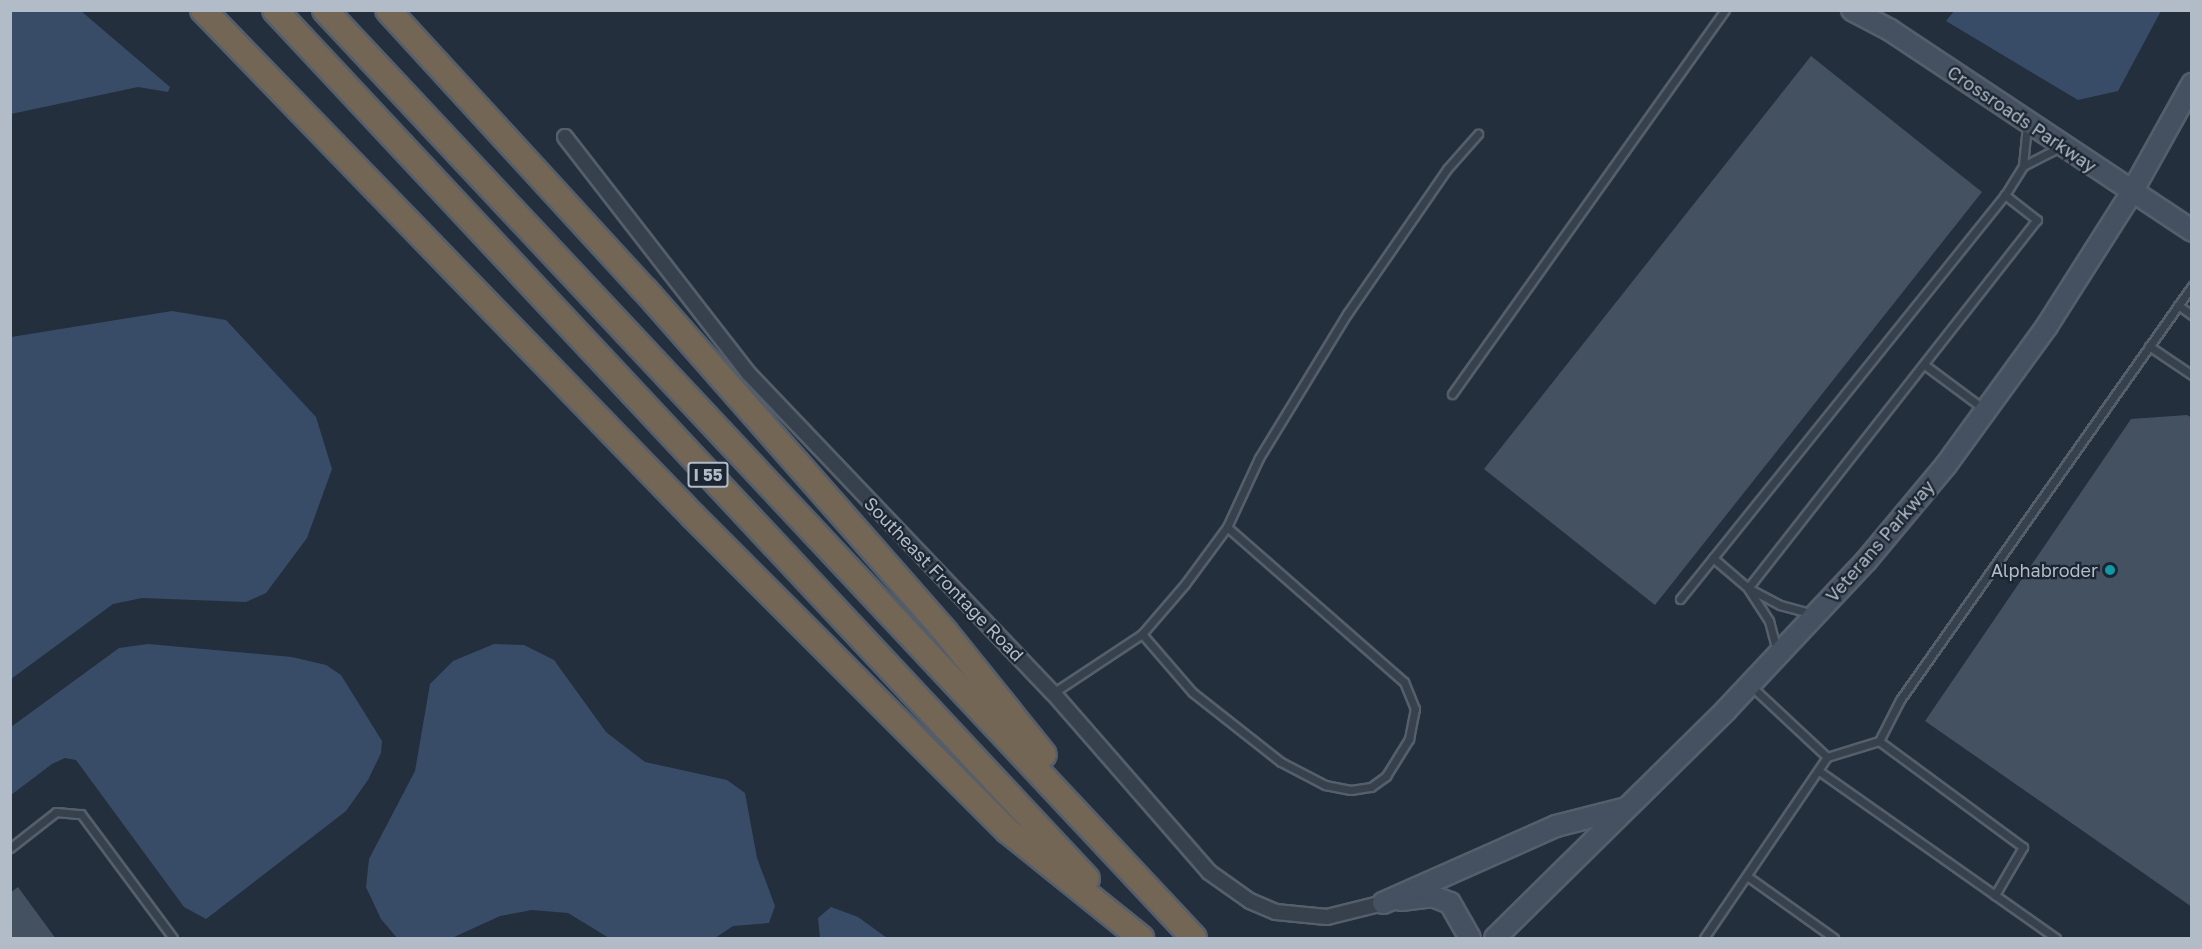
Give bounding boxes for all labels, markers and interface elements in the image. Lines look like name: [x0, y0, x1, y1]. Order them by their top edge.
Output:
street label: Crossroads Parkway: [1943, 61, 2101, 177]
road number: I 55: [687, 462, 729, 488]
street label: Veterans Parkway: [1821, 476, 1939, 606]
street label: Southeast Frontage Road: [860, 492, 1028, 666]
place label: Alphabroder: [1991, 559, 2098, 581]
marker: Alphabroder: [2103, 563, 2117, 577]

